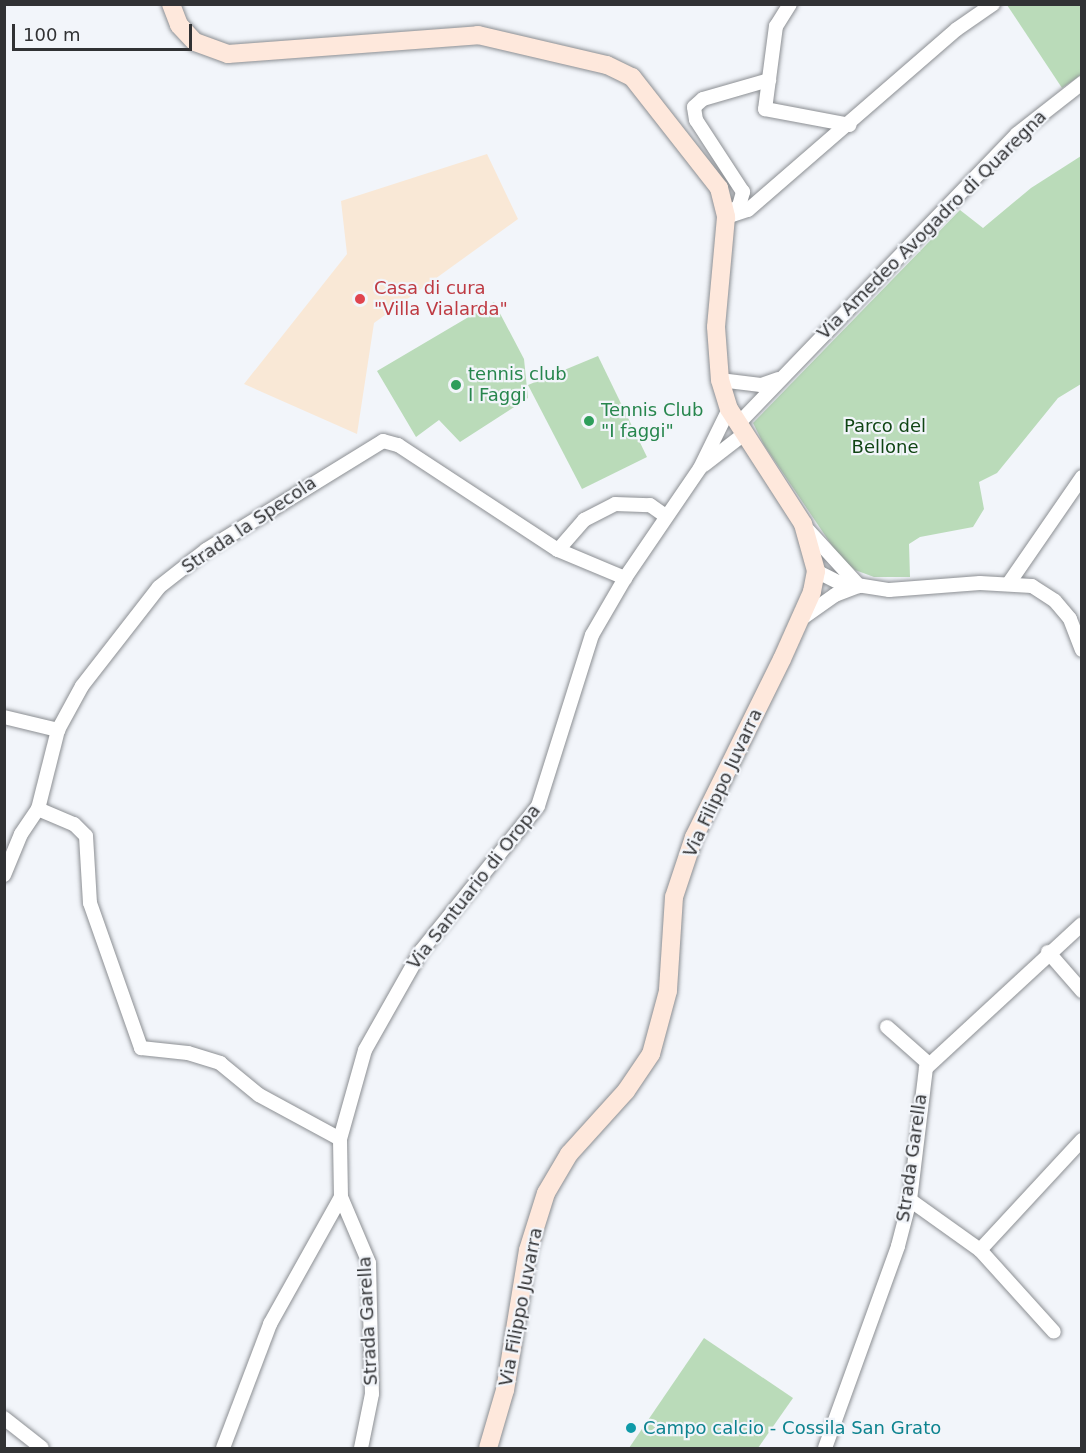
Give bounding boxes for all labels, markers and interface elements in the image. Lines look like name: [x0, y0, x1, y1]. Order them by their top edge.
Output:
scale bar: [15, 12, 195, 50]
text: 100 m: [23, 24, 81, 45]
street label: Via Amedeo Avogadro di Quaregna: [813, 106, 1051, 344]
place label: Casa di cura "Villa Vialarda": [374, 278, 508, 320]
marker: Casa di cura "Villa Vialarda": [351, 290, 369, 308]
place label: tennis club I Faggi: [468, 364, 567, 406]
marker: tennis club I Faggi: [449, 378, 463, 392]
place label: Tennis Club "I faggi": [601, 400, 703, 442]
marker: Tennis Club "I faggi": [582, 414, 596, 428]
park label: Parco del Bellone: [844, 416, 926, 458]
street label: Strada la Specola: [178, 472, 320, 578]
street label: Via Filippo Juvarra: [679, 705, 767, 861]
street label: Via Santuario di Oropa: [403, 800, 545, 974]
street label: Strada Garella: [892, 1093, 932, 1223]
street label: Via Filippo Juvarra: [495, 1226, 547, 1388]
street label: Strada Garella: [354, 1256, 382, 1386]
place label: Campo calcio - Cossila San Grato: [643, 1417, 941, 1439]
marker: Campo calcio - Cossila San Grato: [624, 1421, 638, 1435]

